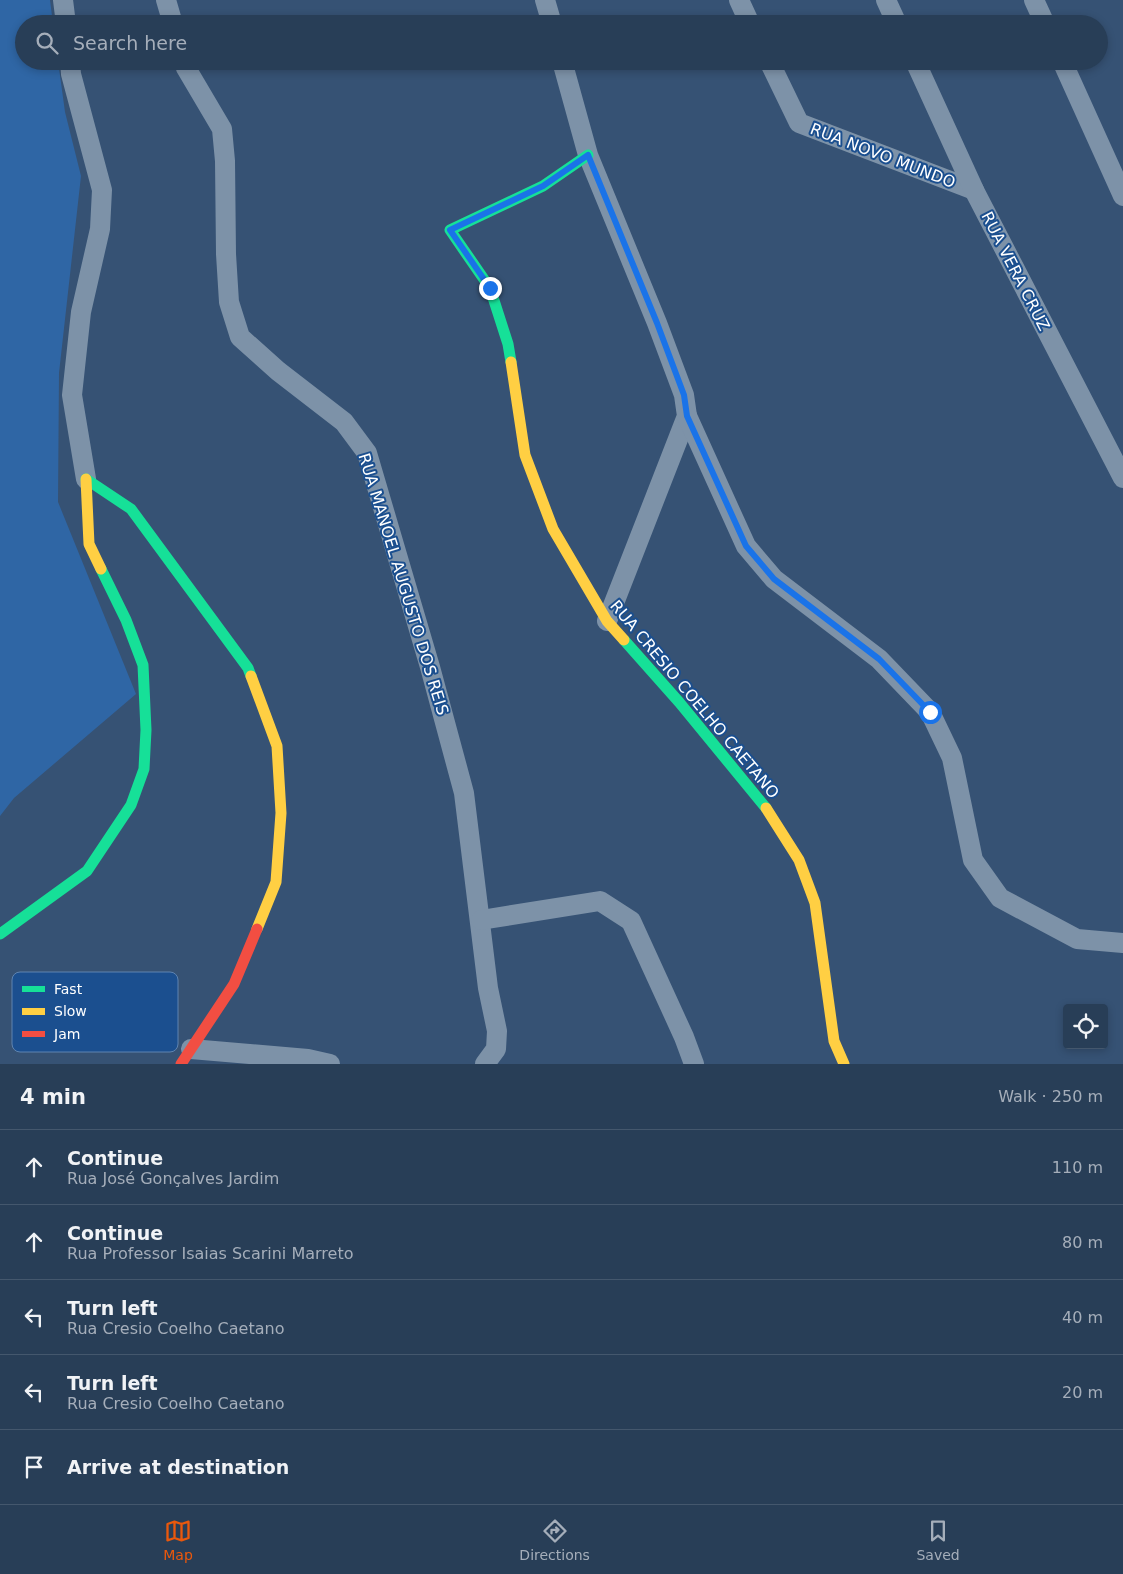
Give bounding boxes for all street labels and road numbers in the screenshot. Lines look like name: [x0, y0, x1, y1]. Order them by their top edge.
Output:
street label: RUA NOVO MUNDO: [808, 119, 958, 192]
street label: RUA VERA CRUZ: [977, 209, 1054, 334]
street label: RUA MANOEL AUGUSTO DOS REIS: [355, 451, 453, 717]
street label: RUA CRESIO COELHO CAETANO: [606, 596, 783, 802]

